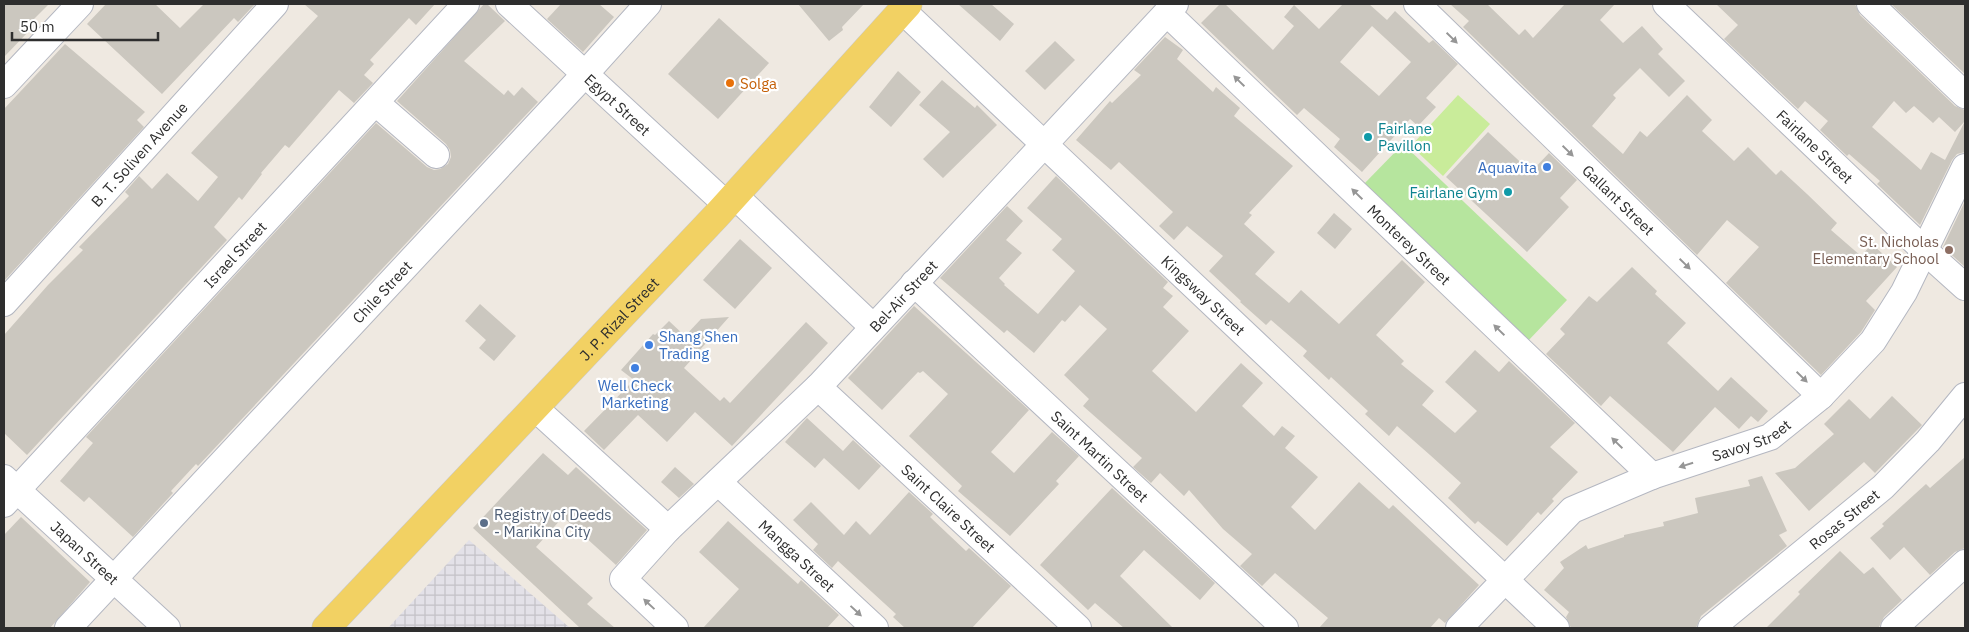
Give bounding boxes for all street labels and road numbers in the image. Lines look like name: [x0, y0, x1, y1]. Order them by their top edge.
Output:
street label: Egypt Street: [581, 69, 655, 139]
street label: B. T. Soliven Avenue: [87, 98, 191, 210]
street label: Fairlane Street: [1773, 105, 1857, 187]
street label: Gallant Street: [1579, 160, 1659, 239]
street label: Monterey Street: [1364, 200, 1455, 289]
street label: Israel Street: [199, 217, 270, 292]
street label: Kingsway Street: [1158, 251, 1250, 339]
street label: Chile Street: [348, 256, 416, 327]
street label: Bel-Air Street: [865, 256, 941, 336]
street label: J. P. Rizal Street: [575, 273, 663, 364]
street label: Saint Martin Street: [1047, 406, 1153, 506]
street label: Savoy Street: [1709, 415, 1794, 465]
street label: Saint Claire Street: [898, 460, 1000, 556]
street label: Rosas Street: [1805, 485, 1883, 553]
street label: Mangga Street: [755, 515, 839, 596]
street label: Japan Street: [47, 516, 123, 588]

